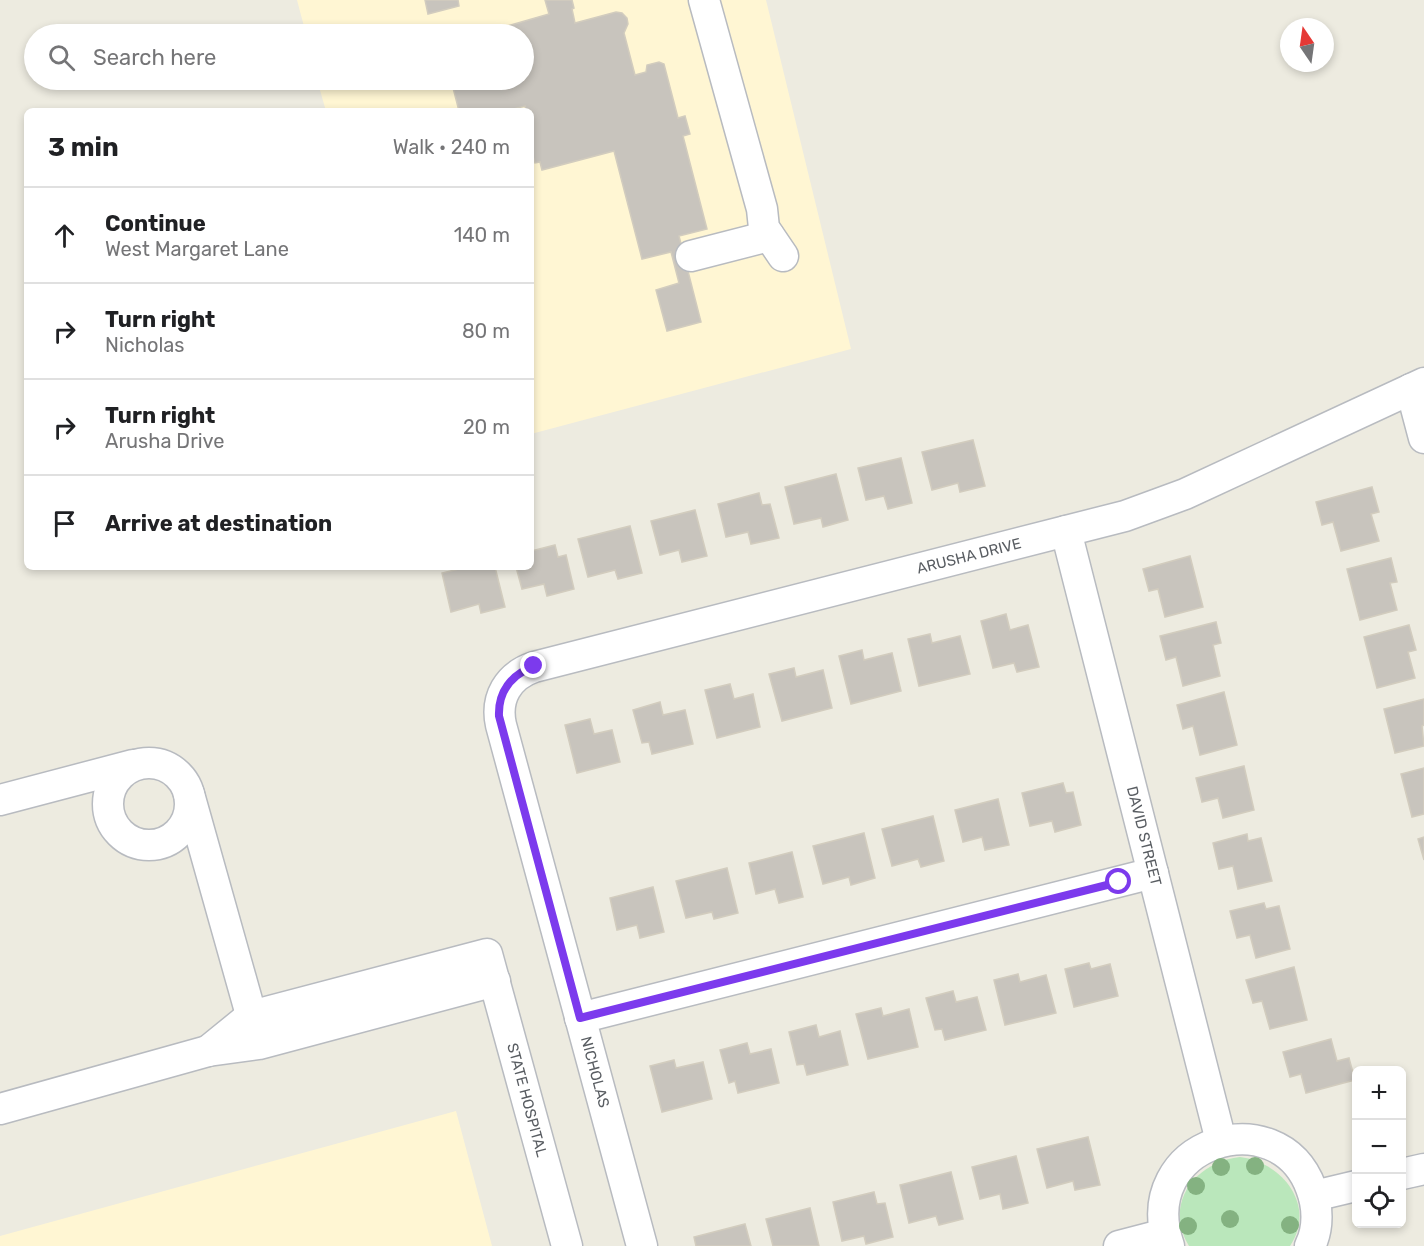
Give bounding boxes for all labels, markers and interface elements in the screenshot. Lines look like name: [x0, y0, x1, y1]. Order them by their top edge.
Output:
north arrow: [1280, 18, 1334, 72]
search box: [24, 24, 534, 90]
icon: search: [45, 41, 78, 74]
text: Search here: [93, 44, 216, 71]
text: 3 min: [48, 132, 119, 163]
text: Walk · 240 m: [393, 135, 510, 159]
text: Continue: [105, 210, 206, 237]
icon: ahead: [48, 219, 81, 252]
text: 140 m: [454, 223, 510, 247]
text: West Margaret Lane: [105, 237, 289, 261]
text: Turn right: [105, 306, 215, 333]
icon: right: [48, 315, 81, 348]
text: 80 m: [462, 319, 510, 343]
text: Nicholas: [105, 333, 185, 357]
text: Turn right: [105, 402, 215, 429]
icon: right: [48, 411, 81, 444]
text: 20 m: [463, 415, 510, 439]
text: Arusha Drive: [105, 429, 225, 453]
icon: arrive: [48, 507, 81, 540]
text: Arrive at destination: [105, 510, 332, 537]
street label: ARUSHA DRIVE: [915, 534, 1023, 578]
route end: [520, 652, 546, 678]
street label: DAVID STREET: [1123, 784, 1165, 888]
route start: [1105, 868, 1131, 894]
street label: NICHOLAS: [577, 1034, 613, 1110]
street label: STATE HOSPITAL: [503, 1041, 551, 1159]
map controls: [1352, 1066, 1406, 1228]
button: +: [1352, 1066, 1406, 1120]
button: −: [1352, 1120, 1406, 1174]
button: locate: [1352, 1174, 1406, 1228]

